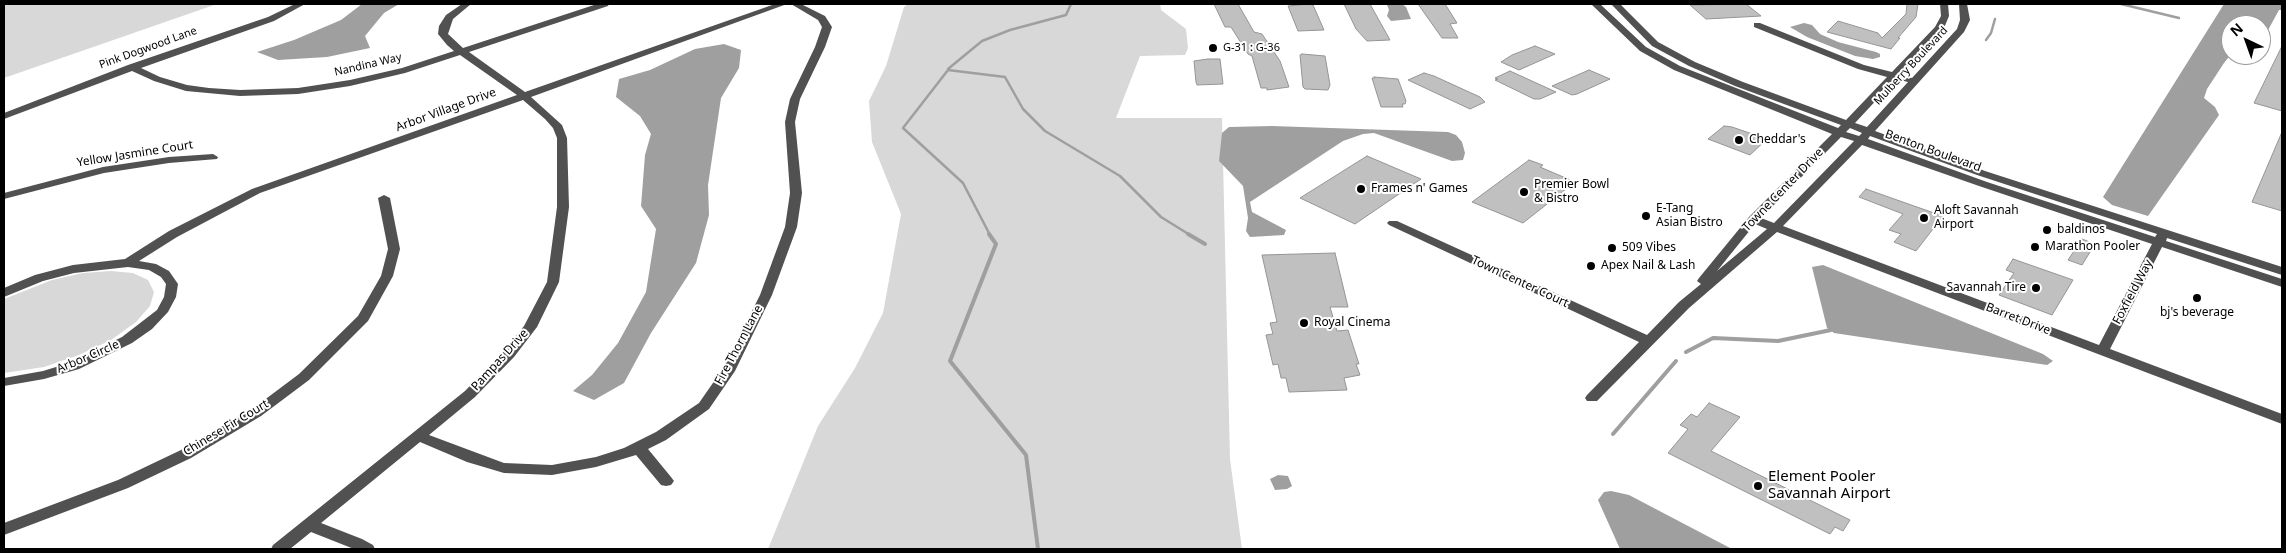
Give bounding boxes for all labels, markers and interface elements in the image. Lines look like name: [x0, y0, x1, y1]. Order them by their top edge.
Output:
north arrow: [2221, 15, 2271, 65]
text: N: [2226, 18, 2247, 40]
street label: Pink Dogwood Lane: [97, 24, 199, 72]
street label: Mulberry Boulevard: [1871, 24, 1951, 108]
place label: G-31 : G-36: [1223, 41, 1280, 55]
marker: G-31 : G-36: [1207, 42, 1219, 54]
street label: Nandina Way: [333, 51, 403, 79]
street label: Arbor Village Drive: [394, 85, 498, 135]
street label: Benton Boulevard: [1883, 127, 1983, 175]
place label: Cheddar's: [1749, 133, 1806, 147]
marker: Cheddar's: [1733, 134, 1745, 146]
street label: Yellow Jasmine Court: [76, 138, 194, 170]
street label: Towne Center Drive: [1740, 145, 1826, 235]
place label: Premier Bowl & Bistro: [1534, 178, 1609, 206]
place label: Frames n' Games: [1371, 182, 1468, 196]
marker: Frames n' Games: [1355, 183, 1367, 195]
marker: Premier Bowl & Bistro: [1518, 186, 1530, 198]
place label: E-Tang Asian Bistro: [1656, 202, 1723, 230]
place label: Aloft Savannah Airport: [1934, 204, 2019, 232]
marker: E-Tang Asian Bistro: [1640, 210, 1652, 222]
marker: Aloft Savannah Airport: [1918, 212, 1930, 224]
place label: baldinos: [2057, 223, 2105, 237]
marker: baldinos: [2041, 224, 2053, 236]
place label: Marathon Pooler: [2045, 240, 2140, 254]
place label: 509 Vibes: [1622, 241, 1676, 255]
marker: Marathon Pooler: [2029, 241, 2041, 253]
marker: 509 Vibes: [1606, 242, 1618, 254]
street label: Town Center Court: [1469, 253, 1571, 311]
street label: Foxfield Way: [2110, 257, 2156, 327]
place label: Apex Nail & Lash: [1601, 259, 1695, 273]
marker: Apex Nail & Lash: [1585, 260, 1597, 272]
place label: Savannah Tire: [1947, 281, 2026, 295]
marker: Savannah Tire: [2030, 282, 2042, 294]
marker: bj's beverage: [2191, 292, 2203, 304]
street label: Barret Drive: [1984, 300, 2052, 338]
street label: Fire Thorn Lane: [712, 303, 766, 387]
place label: bj's beverage: [2160, 306, 2234, 320]
place label: Royal Cinema: [1314, 316, 1390, 330]
marker: Royal Cinema: [1298, 317, 1310, 329]
street label: Pampas Drive: [469, 326, 531, 394]
street label: Arbor Circle: [55, 337, 121, 377]
street label: Chinese Fir Court: [181, 397, 271, 459]
place label: Element Pooler Savannah Airport: [1768, 468, 1890, 503]
marker: Element Pooler Savannah Airport: [1752, 480, 1764, 492]

